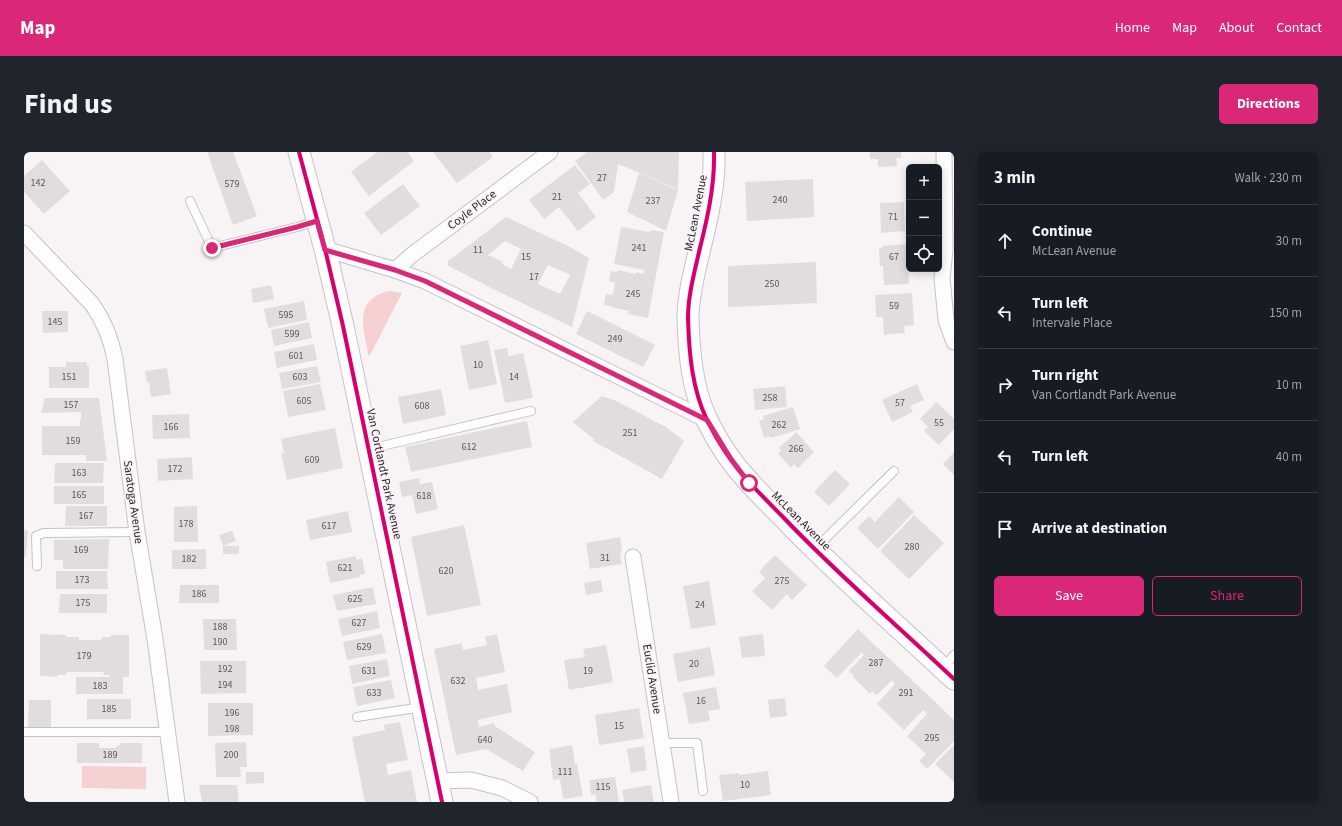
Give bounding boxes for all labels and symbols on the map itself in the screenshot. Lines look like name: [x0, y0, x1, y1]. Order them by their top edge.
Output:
house number: 27: [597, 171, 607, 185]
street label: McLean Avenue: [680, 173, 712, 253]
house number: 142: [31, 176, 45, 190]
house number: 579: [225, 177, 239, 191]
street label: Coyle Place: [444, 186, 500, 234]
house number: 21: [552, 190, 562, 204]
house number: 240: [773, 193, 787, 207]
house number: 237: [646, 194, 660, 208]
house number: 71: [888, 210, 898, 224]
route end: [203, 239, 221, 257]
house number: 241: [632, 241, 646, 255]
house number: 11: [473, 243, 483, 257]
house number: 15: [521, 250, 531, 264]
house number: 67: [889, 250, 899, 264]
house number: 17: [529, 270, 539, 284]
house number: 250: [765, 277, 779, 291]
house number: 245: [626, 287, 640, 301]
house number: 59: [889, 299, 899, 313]
house number: 595: [279, 308, 293, 322]
house number: 145: [48, 315, 62, 329]
house number: 599: [285, 327, 299, 341]
house number: 249: [608, 332, 622, 346]
house number: 601: [289, 349, 303, 363]
house number: 10: [473, 358, 483, 372]
house number: 151: [62, 370, 76, 384]
house number: 603: [293, 370, 307, 384]
house number: 14: [509, 370, 519, 384]
house number: 258: [763, 391, 777, 405]
house number: 605: [297, 394, 311, 408]
house number: 57: [895, 396, 905, 410]
house number: 157: [64, 398, 78, 412]
house number: 608: [415, 399, 429, 413]
street label: Van Cortlandt Park Avenue: [362, 407, 406, 541]
house number: 55: [934, 416, 944, 430]
house number: 262: [772, 418, 786, 432]
house number: 166: [164, 420, 178, 434]
house number: 251: [623, 426, 637, 440]
house number: 159: [66, 434, 80, 448]
house number: 612: [462, 440, 476, 454]
house number: 266: [789, 442, 803, 456]
house number: 609: [305, 453, 319, 467]
street label: Saratoga Avenue: [119, 459, 147, 545]
house number: 172: [168, 462, 182, 476]
house number: 163: [72, 466, 86, 480]
route start: [740, 474, 758, 492]
house number: 165: [72, 488, 86, 502]
street label: McLean Avenue: [768, 488, 835, 555]
house number: 618: [417, 489, 431, 503]
house number: 167: [79, 509, 93, 523]
house number: 178: [179, 517, 193, 531]
house number: 617: [322, 519, 336, 533]
house number: 280: [905, 540, 919, 554]
house number: 169: [74, 543, 88, 557]
house number: 31: [600, 551, 610, 565]
house number: 182: [182, 552, 196, 566]
house number: 621: [338, 561, 352, 575]
house number: 620: [439, 564, 453, 578]
house number: 173: [75, 573, 89, 587]
house number: 275: [775, 574, 789, 588]
house number: 186: [192, 587, 206, 601]
house number: 625: [348, 592, 362, 606]
house number: 175: [76, 596, 90, 610]
house number: 24: [695, 598, 705, 612]
house number: 627: [352, 616, 366, 630]
house number: 188: [213, 620, 227, 634]
house number: 190: [213, 635, 227, 649]
house number: 629: [357, 640, 371, 654]
street label: Euclid Avenue: [638, 643, 666, 715]
house number: 179: [77, 649, 91, 663]
house number: 287: [869, 656, 883, 670]
house number: 20: [689, 657, 699, 671]
house number: 192: [218, 662, 232, 676]
house number: 631: [362, 664, 376, 678]
house number: 19: [583, 664, 593, 678]
house number: 632: [451, 674, 465, 688]
house number: 194: [218, 678, 232, 692]
house number: 183: [93, 679, 107, 693]
house number: 633: [367, 686, 381, 700]
house number: 291: [899, 686, 913, 700]
house number: 16: [696, 694, 706, 708]
house number: 185: [102, 702, 116, 716]
house number: 196: [225, 706, 239, 720]
house number: 15: [614, 719, 624, 733]
house number: 198: [225, 722, 239, 736]
house number: 295: [925, 731, 939, 745]
house number: 640: [478, 733, 492, 747]
house number: 189: [103, 748, 117, 762]
house number: 200: [224, 748, 238, 762]
house number: 111: [558, 765, 572, 779]
house number: 10: [740, 778, 750, 792]
house number: 115: [596, 780, 610, 794]

